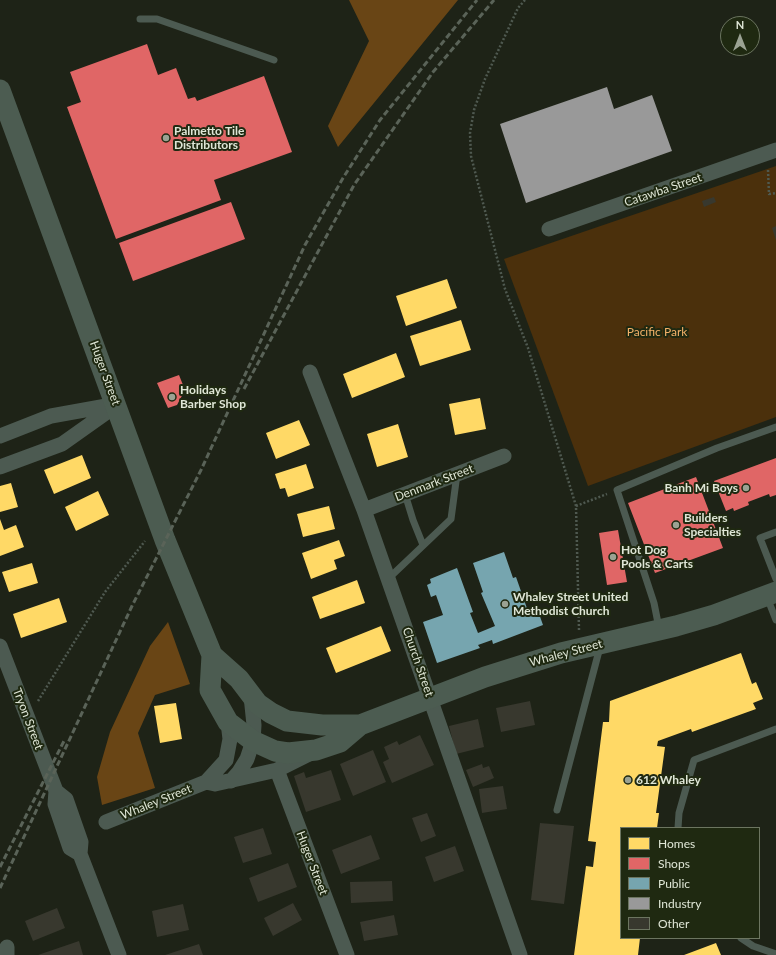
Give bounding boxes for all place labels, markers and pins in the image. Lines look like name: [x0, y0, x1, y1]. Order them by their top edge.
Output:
place label: Palmetto Tile Distributors: [174, 124, 244, 152]
marker: Palmetto Tile Distributors: [161, 133, 171, 143]
place label: Holidays Barber Shop: [180, 383, 246, 411]
marker: Holidays Barber Shop: [167, 392, 177, 402]
place label: Banh Mi Boys: [664, 481, 738, 495]
marker: Banh Mi Boys: [741, 483, 751, 493]
place label: Builders Specialties: [684, 511, 741, 539]
marker: Builders Specialties: [671, 520, 681, 530]
place label: Hot Dog Pools & Carts: [621, 543, 693, 571]
marker: Hot Dog Pools & Carts: [608, 552, 618, 562]
place label: Whaley Street United Methodist Church: [513, 590, 628, 618]
marker: Whaley Street United Methodist Church: [500, 599, 510, 609]
place label: 612 Whaley: [636, 773, 701, 787]
marker: 612 Whaley: [623, 775, 633, 785]

